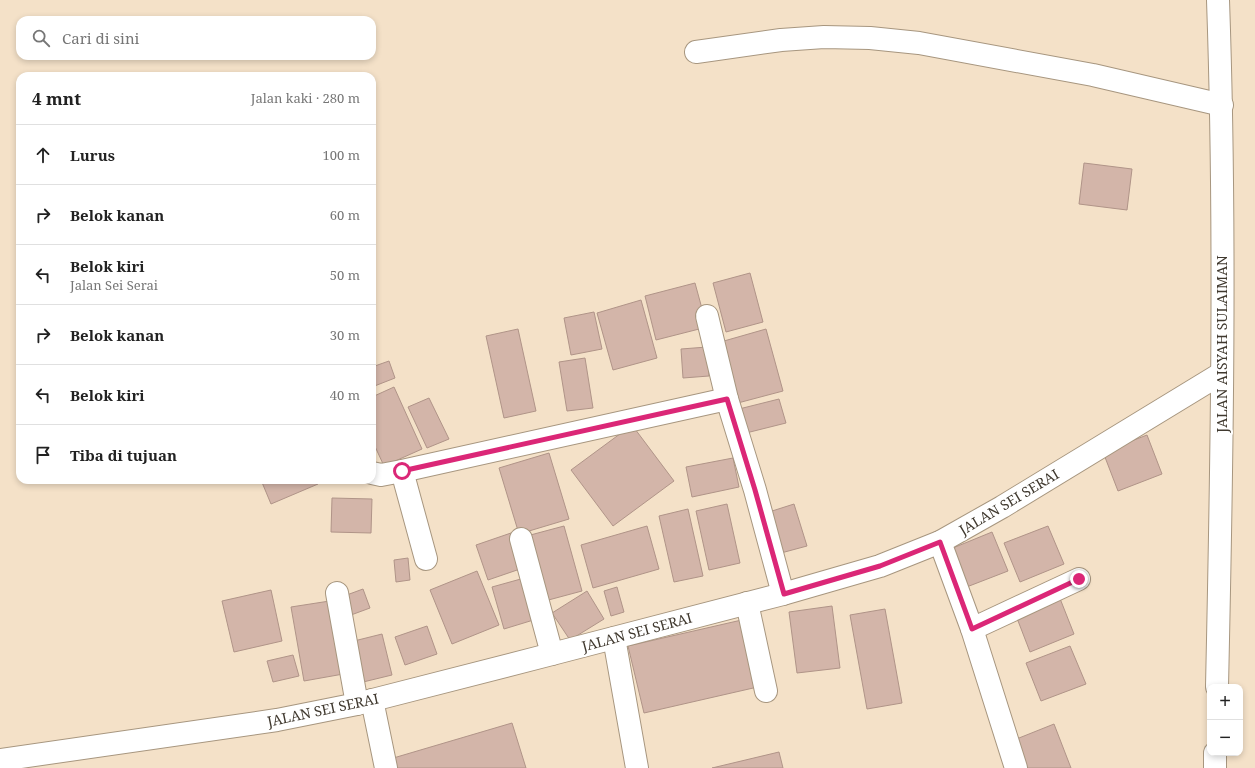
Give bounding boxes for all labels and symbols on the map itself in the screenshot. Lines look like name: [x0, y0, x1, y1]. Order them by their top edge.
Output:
street label: JALAN AISYAH SULAIMAN: [1212, 255, 1231, 434]
route start: [393, 462, 411, 480]
street label: JALAN SEI SERAI: [954, 464, 1062, 539]
route end: [1070, 570, 1088, 588]
street label: JALAN SEI SERAI: [579, 608, 694, 656]
street label: JALAN SEI SERAI: [264, 688, 380, 731]

